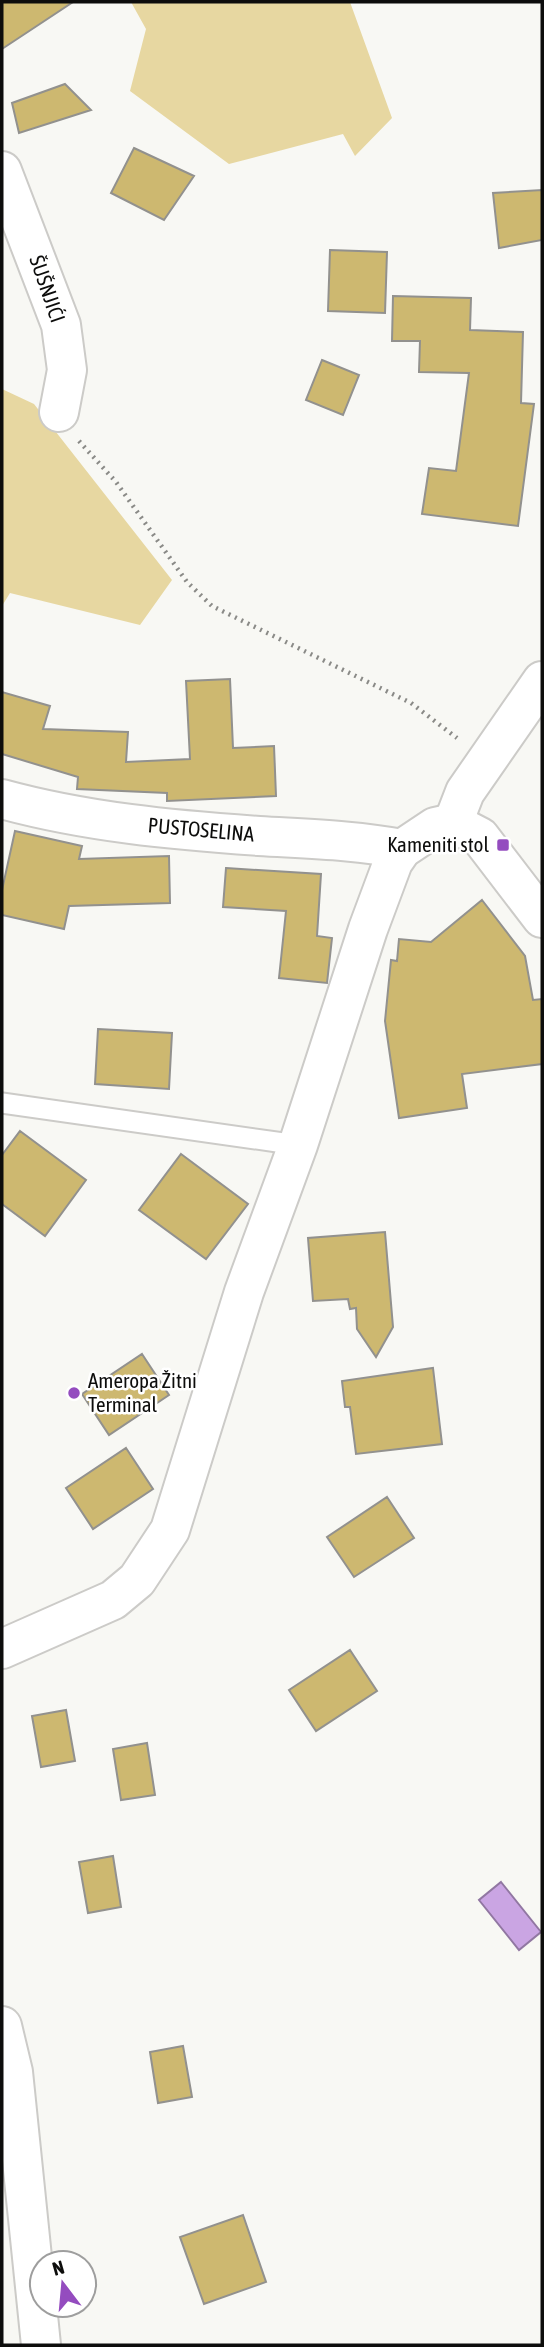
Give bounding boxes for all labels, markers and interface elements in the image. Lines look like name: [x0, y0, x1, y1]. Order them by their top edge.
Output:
street label: ŠUŠNJIĆI: [25, 252, 71, 325]
street label: PUSTOSELINA: [147, 812, 256, 846]
place label: Kameniti stol: [387, 832, 489, 856]
marker: Kameniti stol: [495, 837, 511, 853]
place label: Ameropa Žitni Terminal: [88, 1368, 197, 1416]
marker: Ameropa Žitni Terminal: [66, 1385, 82, 1401]
north arrow: [28, 2249, 98, 2319]
text: N: [50, 2256, 67, 2280]

